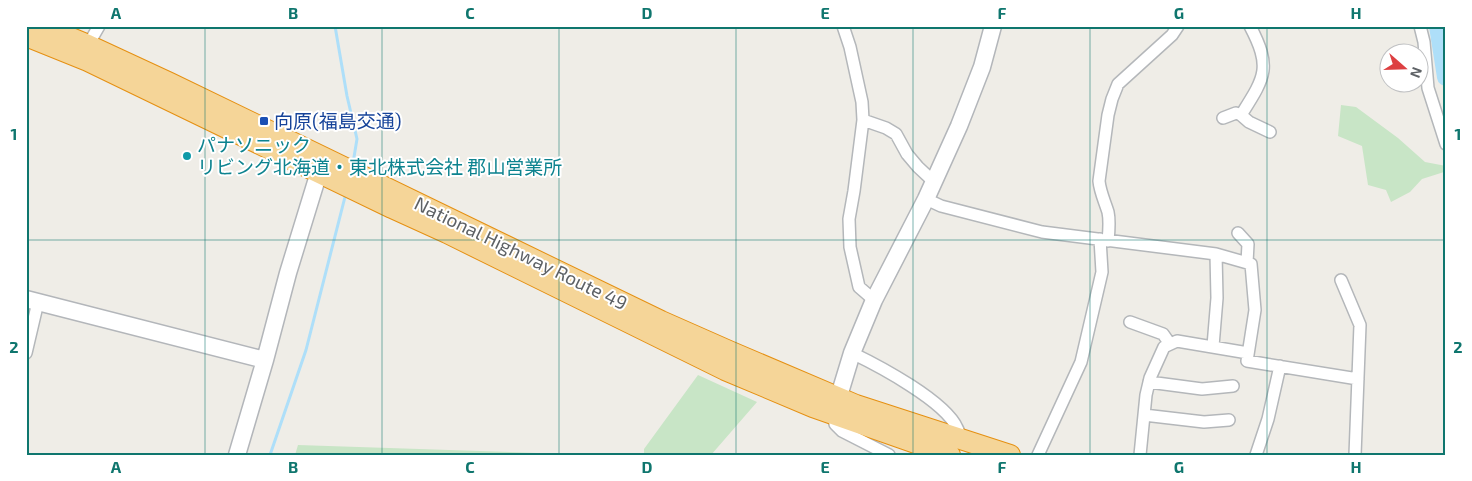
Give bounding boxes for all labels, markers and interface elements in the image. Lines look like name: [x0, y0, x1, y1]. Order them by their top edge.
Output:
text: A: [111, 3, 122, 22]
text: B: [288, 3, 298, 22]
text: C: [465, 3, 475, 22]
text: D: [642, 3, 653, 22]
text: E: [820, 3, 830, 22]
text: F: [998, 3, 1007, 22]
text: G: [1174, 3, 1184, 22]
text: H: [1350, 3, 1362, 22]
north arrow: [1380, 42, 1430, 92]
text: N: [1407, 65, 1426, 80]
place label: 向原(福島交通): [274, 109, 402, 132]
marker: 向原(福島交通): [258, 115, 270, 127]
text: 1: [11, 124, 17, 143]
text: 1: [1455, 124, 1461, 143]
place label: パナソニック リビング北海道・東北株式会社 郡山営業所: [197, 133, 562, 178]
marker: パナソニック リビング北海道・東北株式会社 郡山営業所: [181, 150, 193, 162]
street label: National Highway Route 49: [411, 191, 631, 314]
text: 2: [9, 337, 19, 356]
text: 2: [1453, 337, 1463, 356]
text: A: [111, 457, 122, 476]
text: B: [288, 457, 298, 476]
text: C: [465, 457, 475, 476]
text: D: [642, 457, 653, 476]
text: E: [820, 457, 830, 476]
text: F: [998, 457, 1007, 476]
text: G: [1174, 457, 1184, 476]
text: H: [1350, 457, 1362, 476]

